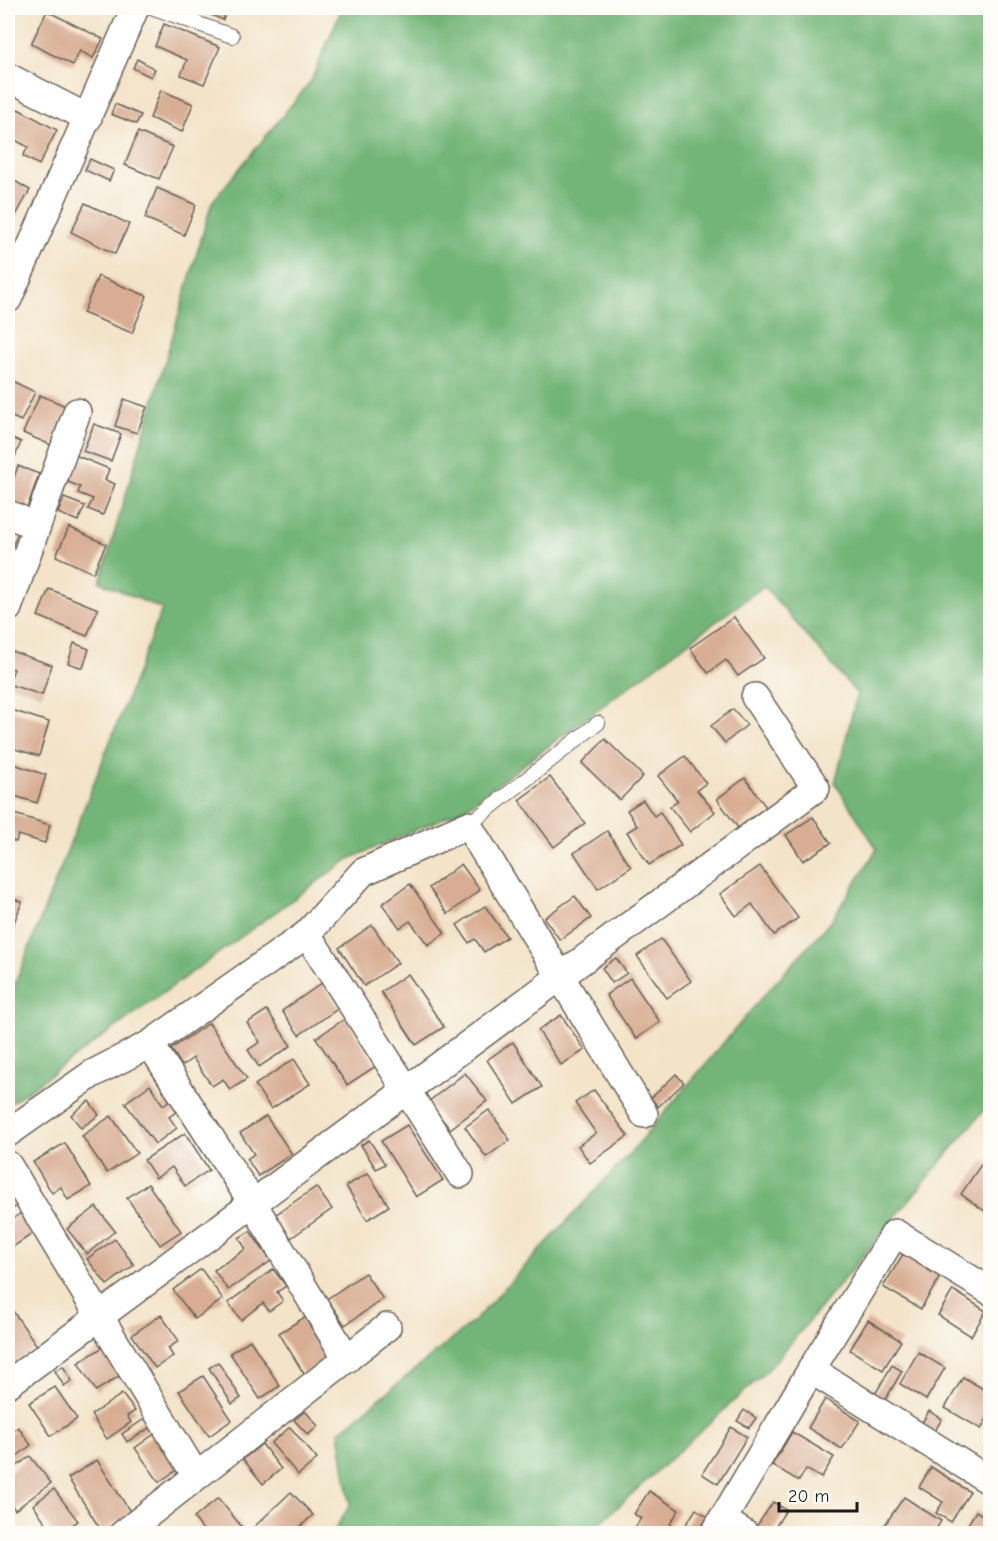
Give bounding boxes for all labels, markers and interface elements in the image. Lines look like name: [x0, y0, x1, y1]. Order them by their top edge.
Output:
scale bar: [779, 1475, 857, 1513]
text: 20 m: [788, 1486, 829, 1507]

